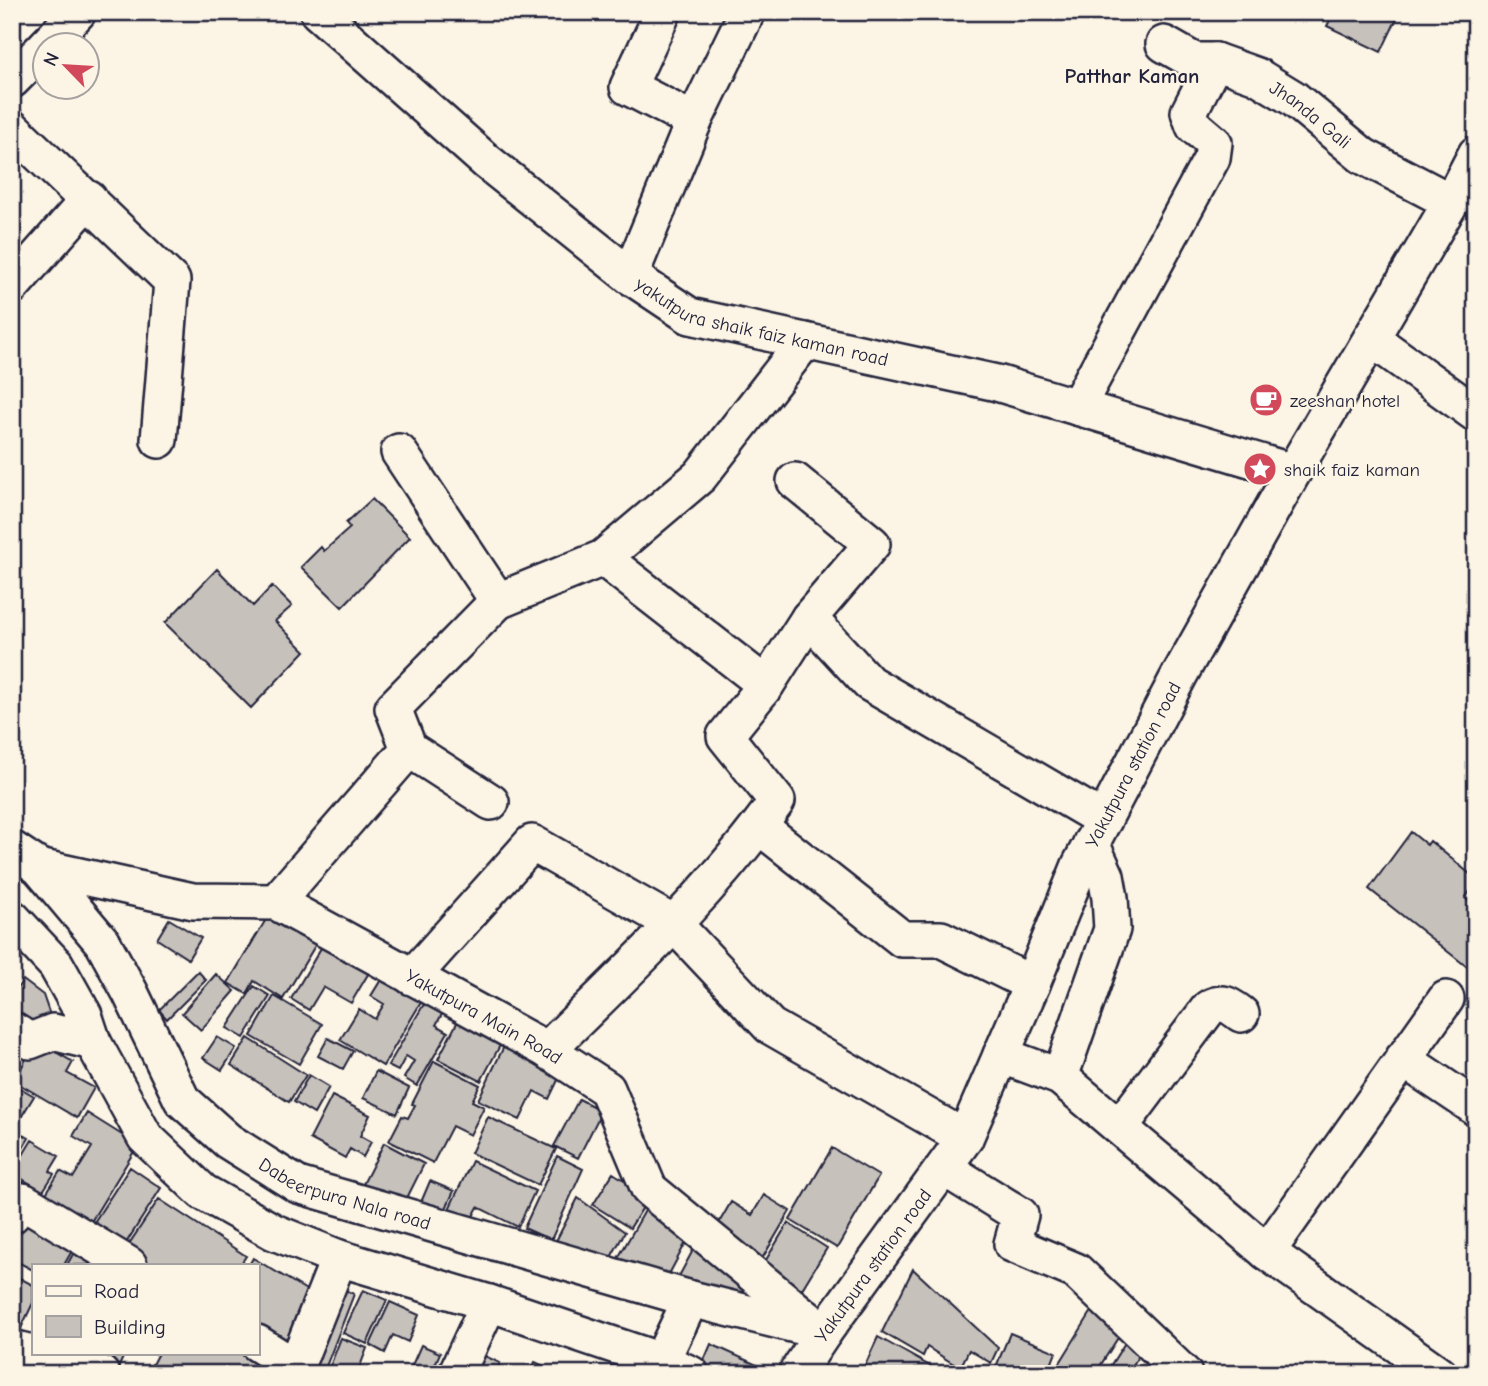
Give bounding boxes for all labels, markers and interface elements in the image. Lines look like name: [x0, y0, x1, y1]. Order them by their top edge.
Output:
north arrow: [32, 32, 102, 102]
text: N: [39, 49, 64, 70]
district label: Patthar Kaman: [1064, 64, 1200, 88]
street label: Jhanda Gali: [1265, 76, 1355, 153]
street label: yakutpura shaik faiz kaman road: [630, 272, 890, 371]
cafe icon: zeeshan hotel: [1247, 381, 1285, 419]
place label: zeeshan hotel: [1290, 390, 1400, 412]
place icon: shaik faiz kaman: [1241, 450, 1279, 488]
place label: shaik faiz kaman: [1284, 459, 1420, 481]
street label: Yakutpura station road: [1081, 678, 1186, 852]
street label: Yakutpura Main Road: [401, 965, 566, 1069]
street label: Dabeerpura Nala road: [255, 1153, 433, 1235]
street label: Yakutpura station road: [810, 1185, 936, 1347]
legend: [32, 1264, 259, 1354]
text: Road: [94, 1279, 139, 1303]
text: Building: [94, 1315, 166, 1339]

